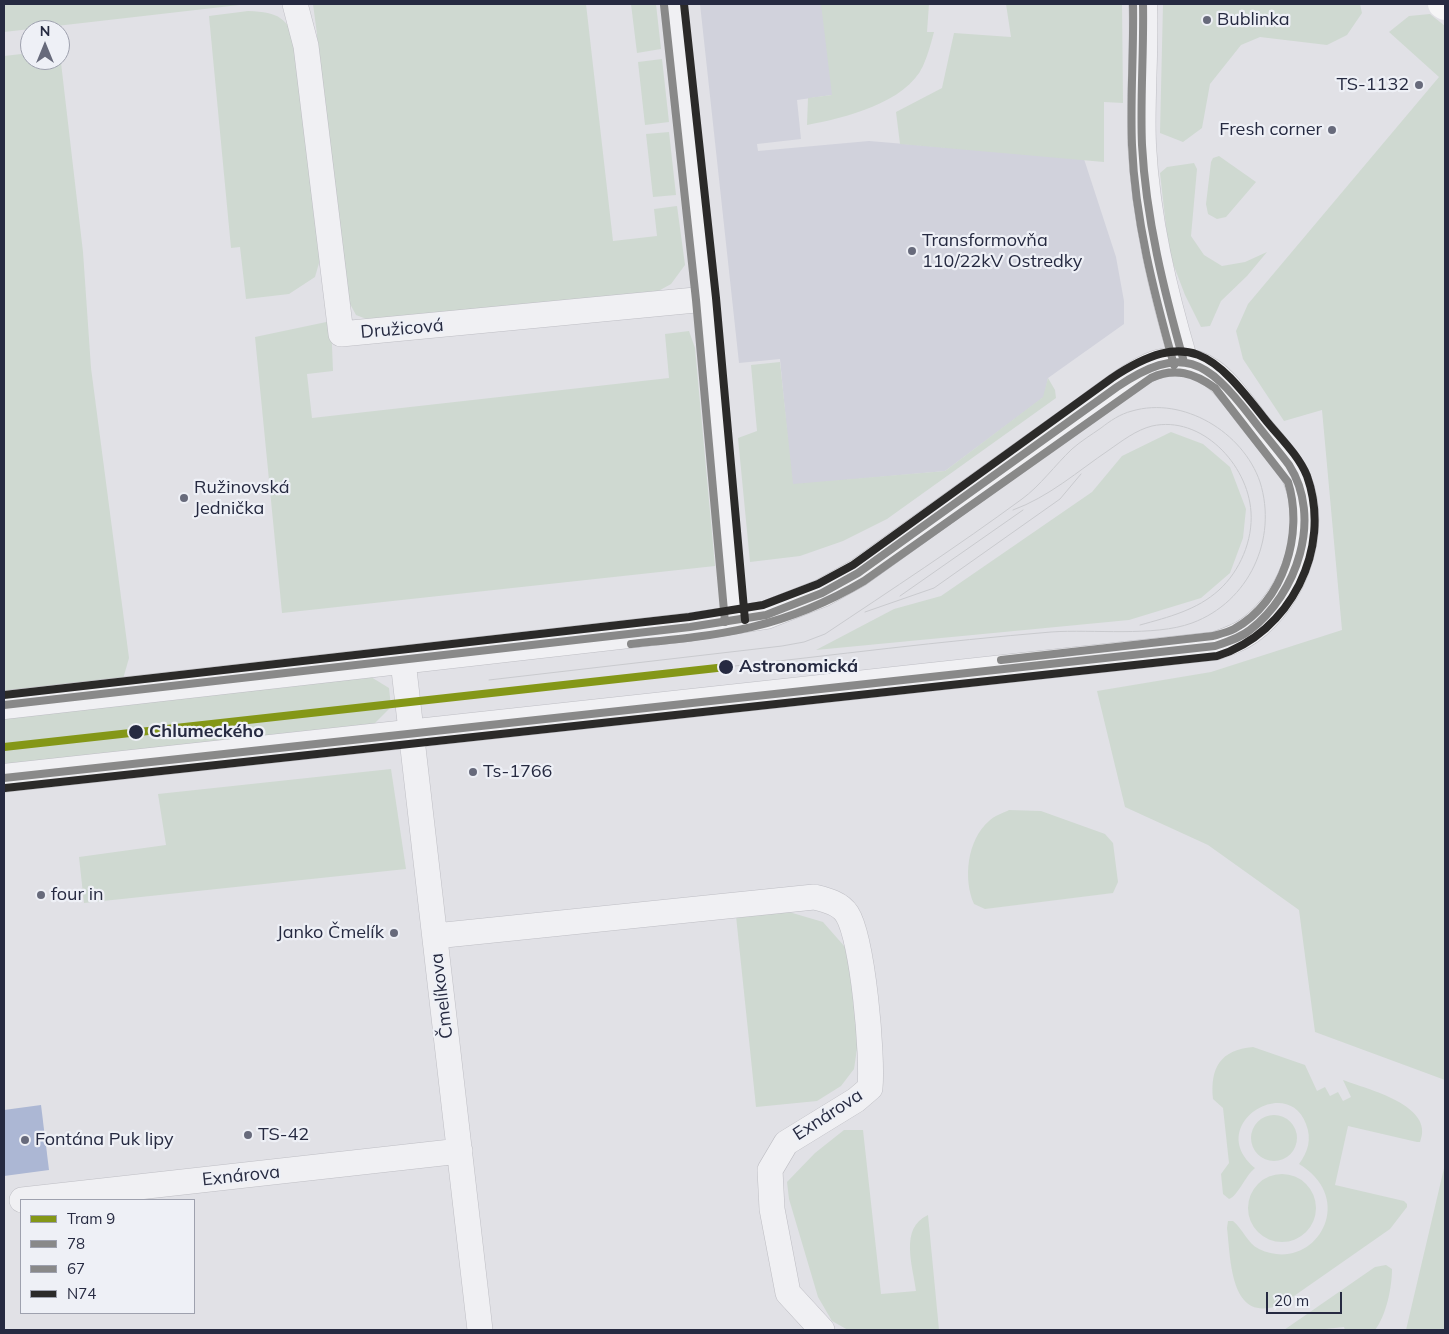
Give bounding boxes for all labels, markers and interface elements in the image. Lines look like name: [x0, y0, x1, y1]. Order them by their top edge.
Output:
place label: Bublinka: [1217, 9, 1290, 31]
marker: Bublinka: [1201, 14, 1213, 26]
north arrow: [20, 20, 70, 70]
text: N: [40, 22, 50, 40]
place label: TS-1132: [1336, 74, 1409, 96]
marker: TS-1132: [1413, 79, 1425, 91]
place label: Fresh corner: [1219, 119, 1322, 141]
marker: Fresh corner: [1326, 124, 1338, 136]
place label: Transformovňa 110/22kV Ostredky: [922, 230, 1082, 272]
marker: Transformovňa 110/22kV Ostredky: [906, 245, 918, 257]
street label: Družicová: [360, 315, 444, 343]
place label: Ružinovská Jednička: [194, 477, 290, 520]
marker: Ružinovská Jednička: [178, 492, 190, 504]
place label: Astronomická: [739, 656, 858, 678]
marker: Astronomická: [717, 658, 735, 676]
place label: Chlumeckého: [149, 721, 264, 743]
marker: Chlumeckého: [127, 723, 145, 741]
place label: Ts-1766: [483, 761, 552, 783]
marker: Ts-1766: [467, 766, 479, 778]
place label: four in: [51, 884, 104, 906]
marker: four in: [35, 889, 47, 901]
place label: Janko Čmelík: [277, 922, 384, 944]
marker: Janko Čmelík: [388, 927, 400, 939]
street label: Čmelíkova: [426, 952, 458, 1040]
street label: Exnárova: [789, 1085, 867, 1145]
place label: TS-42: [258, 1124, 309, 1146]
place label: Fontána Puk lipy: [35, 1129, 173, 1151]
marker: TS-42: [242, 1129, 254, 1141]
marker: Fontána Puk lipy: [19, 1134, 31, 1146]
street label: Exnárova: [201, 1161, 281, 1191]
legend: [20, 1199, 195, 1314]
text: Tram 9: [67, 1209, 115, 1228]
text: 78: [67, 1234, 85, 1253]
text: 67: [67, 1259, 85, 1278]
scale bar: [1269, 1282, 1345, 1314]
text: N74: [67, 1284, 96, 1303]
text: 20 m: [1274, 1291, 1309, 1310]

